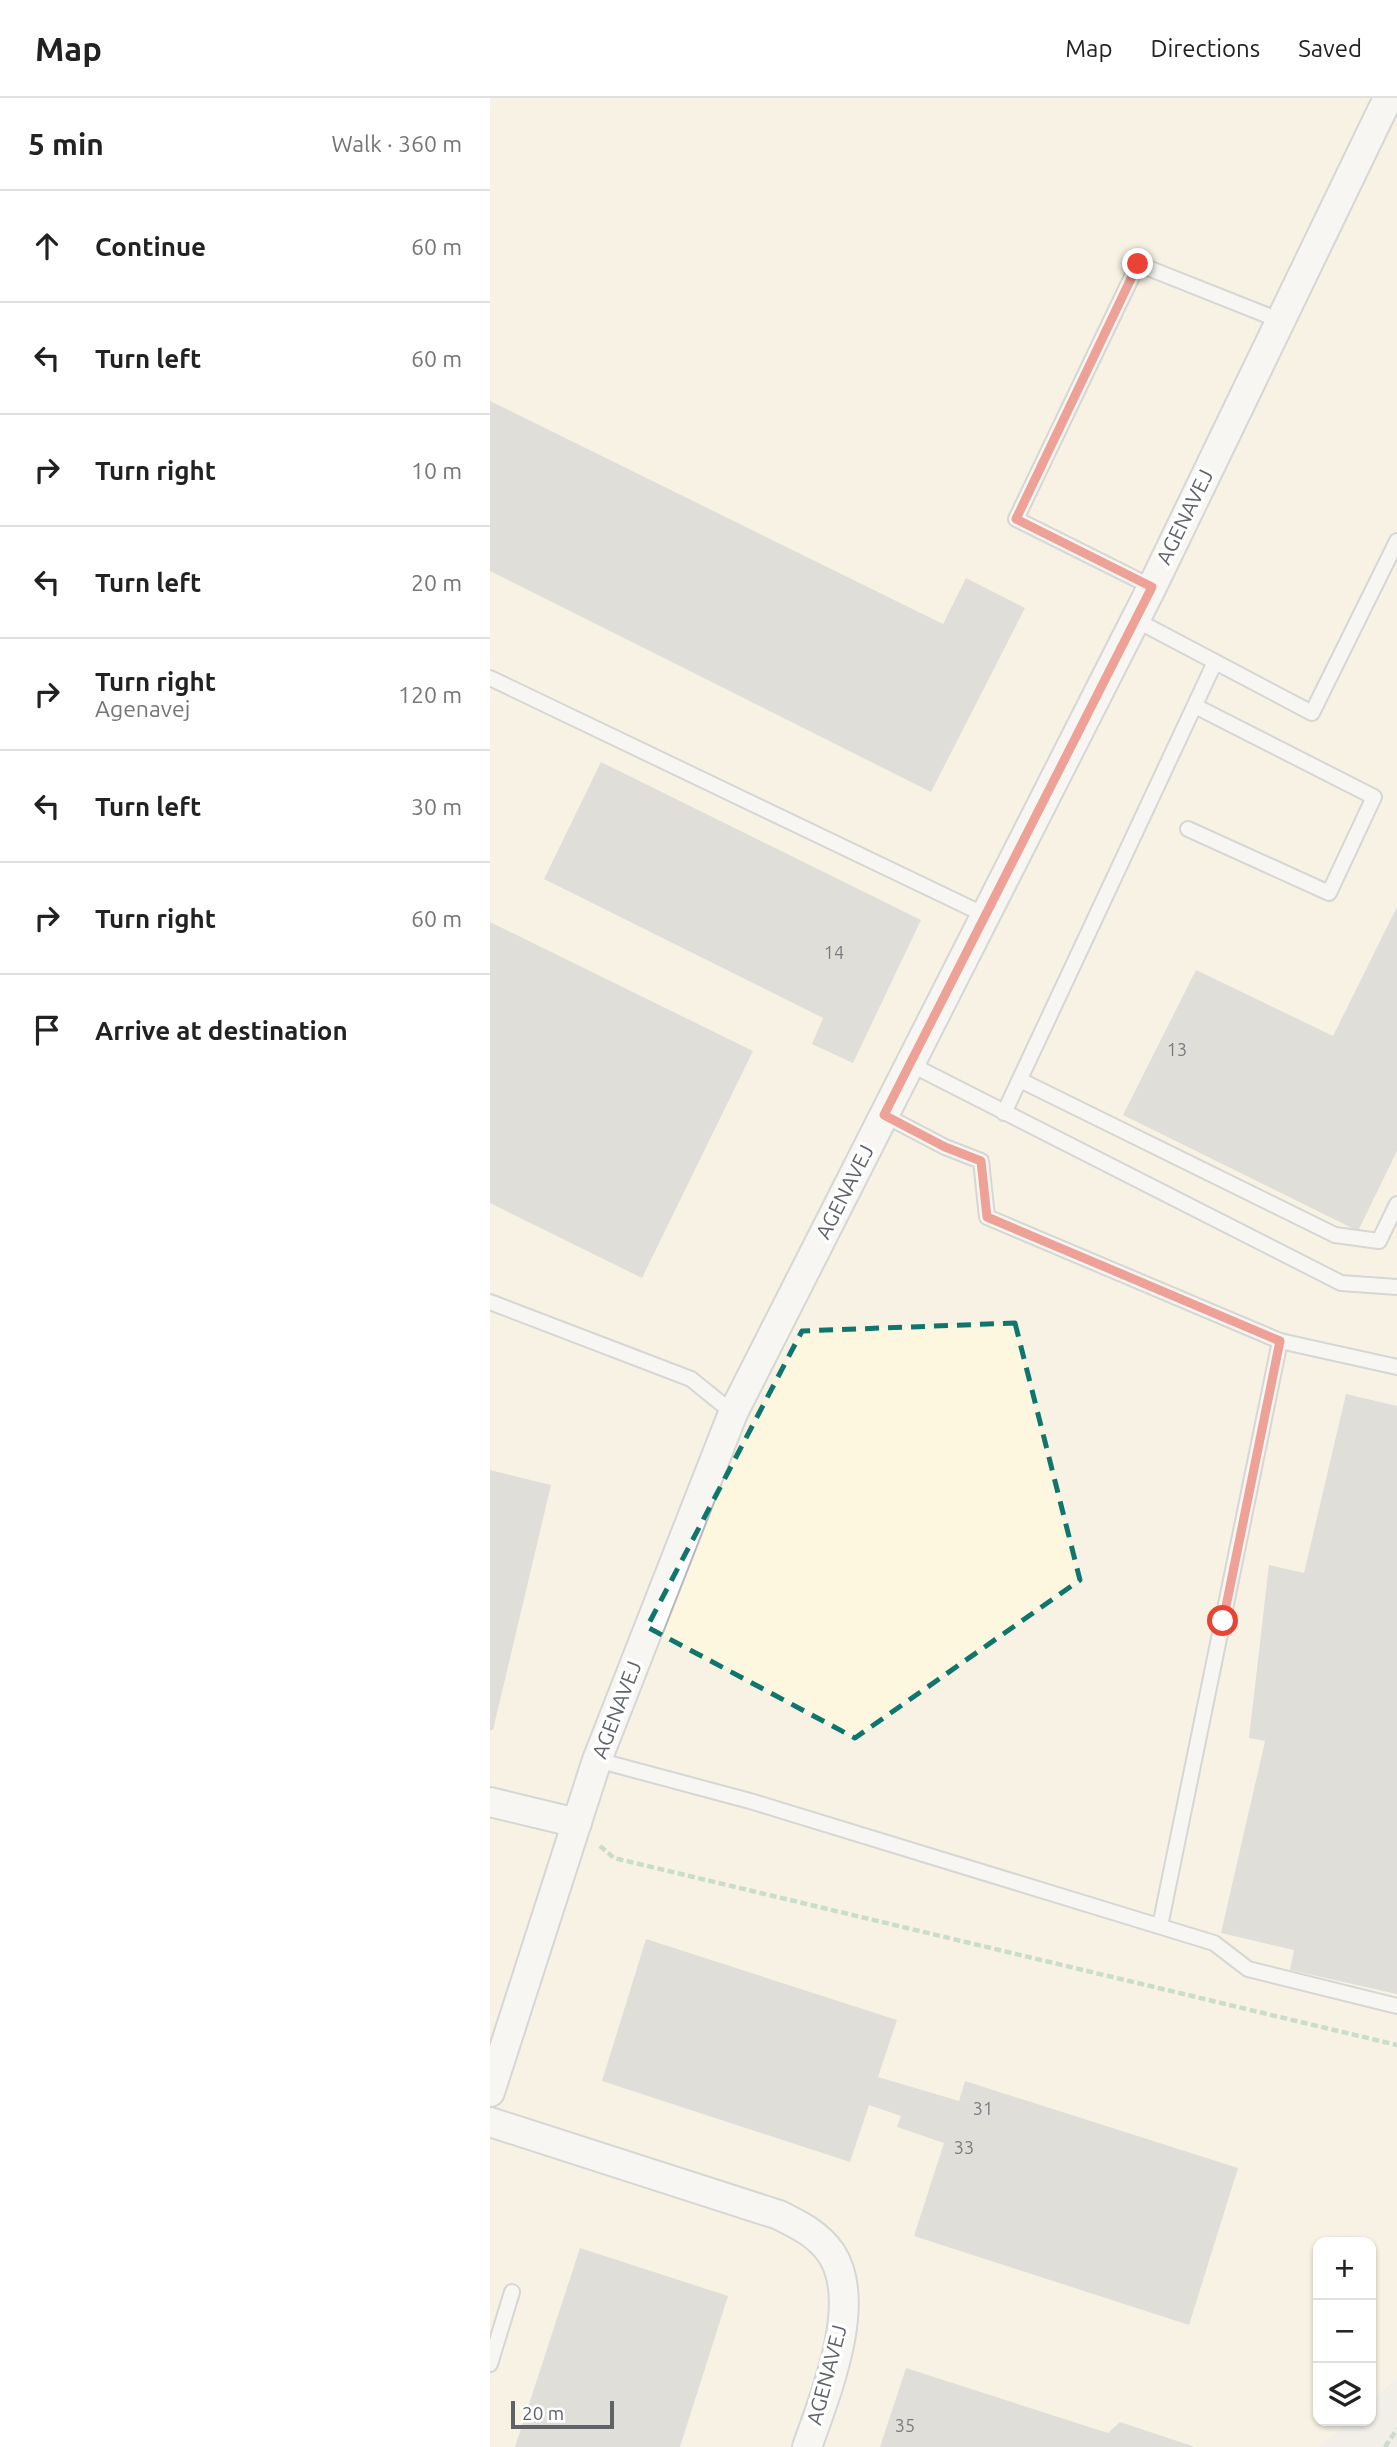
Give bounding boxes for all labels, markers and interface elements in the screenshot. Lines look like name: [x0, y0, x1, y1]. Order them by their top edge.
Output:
text: Map: [35, 30, 102, 67]
text: Map: [1065, 35, 1112, 62]
text: Directions: [1150, 35, 1260, 62]
text: Saved: [1298, 35, 1362, 62]
text: 5 min: [28, 127, 104, 161]
text: Walk · 360 m: [331, 131, 462, 156]
icon: ahead: [28, 227, 66, 265]
text: Continue: [95, 232, 206, 261]
text: 60 m: [411, 234, 462, 259]
route end: [1122, 248, 1153, 279]
icon: left: [28, 339, 66, 377]
text: Turn left: [95, 344, 201, 373]
text: 60 m: [411, 346, 462, 371]
icon: right: [28, 451, 66, 489]
text: Turn right: [95, 456, 216, 485]
text: 10 m: [411, 458, 462, 483]
street label: AGENAVEJ: [1151, 465, 1217, 568]
icon: left: [28, 563, 66, 601]
text: Turn left: [95, 568, 201, 597]
text: 20 m: [411, 570, 462, 595]
text: Turn right: [95, 667, 216, 696]
icon: right: [28, 675, 66, 713]
text: 120 m: [398, 682, 462, 707]
text: Agenavej: [95, 696, 190, 721]
icon: left: [28, 787, 66, 825]
text: Turn left: [95, 792, 201, 821]
text: 30 m: [411, 794, 462, 819]
icon: right: [28, 899, 66, 937]
text: Turn right: [95, 904, 216, 933]
text: 60 m: [411, 906, 462, 931]
house number: 14: [824, 942, 844, 962]
icon: arrive: [28, 1011, 66, 1049]
text: Arrive at destination: [95, 1016, 348, 1045]
house number: 13: [1167, 1039, 1187, 1059]
street label: AGENAVEJ: [810, 1140, 878, 1243]
route start: [1207, 1605, 1238, 1636]
street label: AGENAVEJ: [586, 1657, 646, 1762]
house number: 31: [973, 2098, 993, 2118]
house number: 33: [954, 2137, 974, 2157]
map controls: [1313, 2237, 1376, 2426]
button: +: [1313, 2237, 1376, 2300]
button: −: [1313, 2300, 1376, 2363]
street label: AGENAVEJ: [801, 2322, 851, 2427]
button: layers: [1313, 2363, 1376, 2426]
scale bar: [511, 2398, 614, 2430]
text: 20 m: [522, 2402, 564, 2424]
house number: 35: [895, 2415, 915, 2435]

